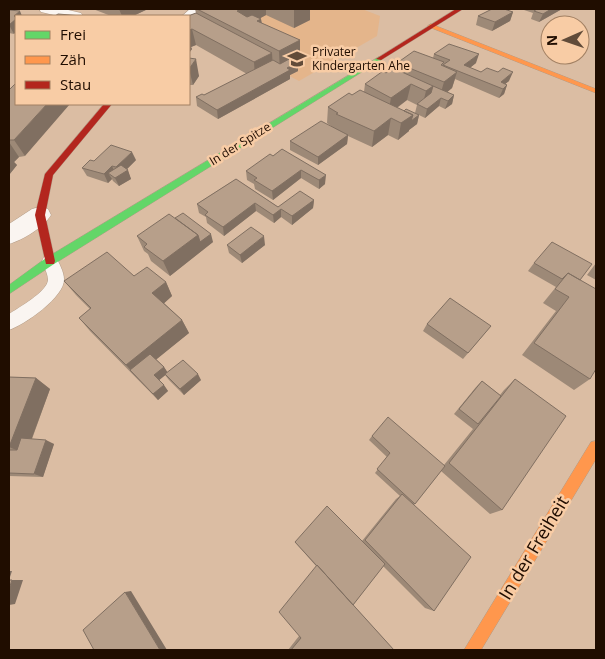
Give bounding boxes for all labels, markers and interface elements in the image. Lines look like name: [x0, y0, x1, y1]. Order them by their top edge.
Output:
legend: [15, 15, 190, 105]
north arrow: [540, 15, 590, 65]
text: Frei: [60, 24, 86, 44]
text: N: [542, 34, 561, 46]
place label: Privater Kindergarten Ahe: [312, 43, 410, 74]
school or university icon: Privater Kindergarten Ahe: [286, 48, 308, 70]
text: Zäh: [60, 49, 86, 69]
text: Stau: [60, 74, 91, 94]
street label: In der Spitze: [206, 118, 274, 169]
street label: In der Freiheit: [493, 491, 574, 604]

